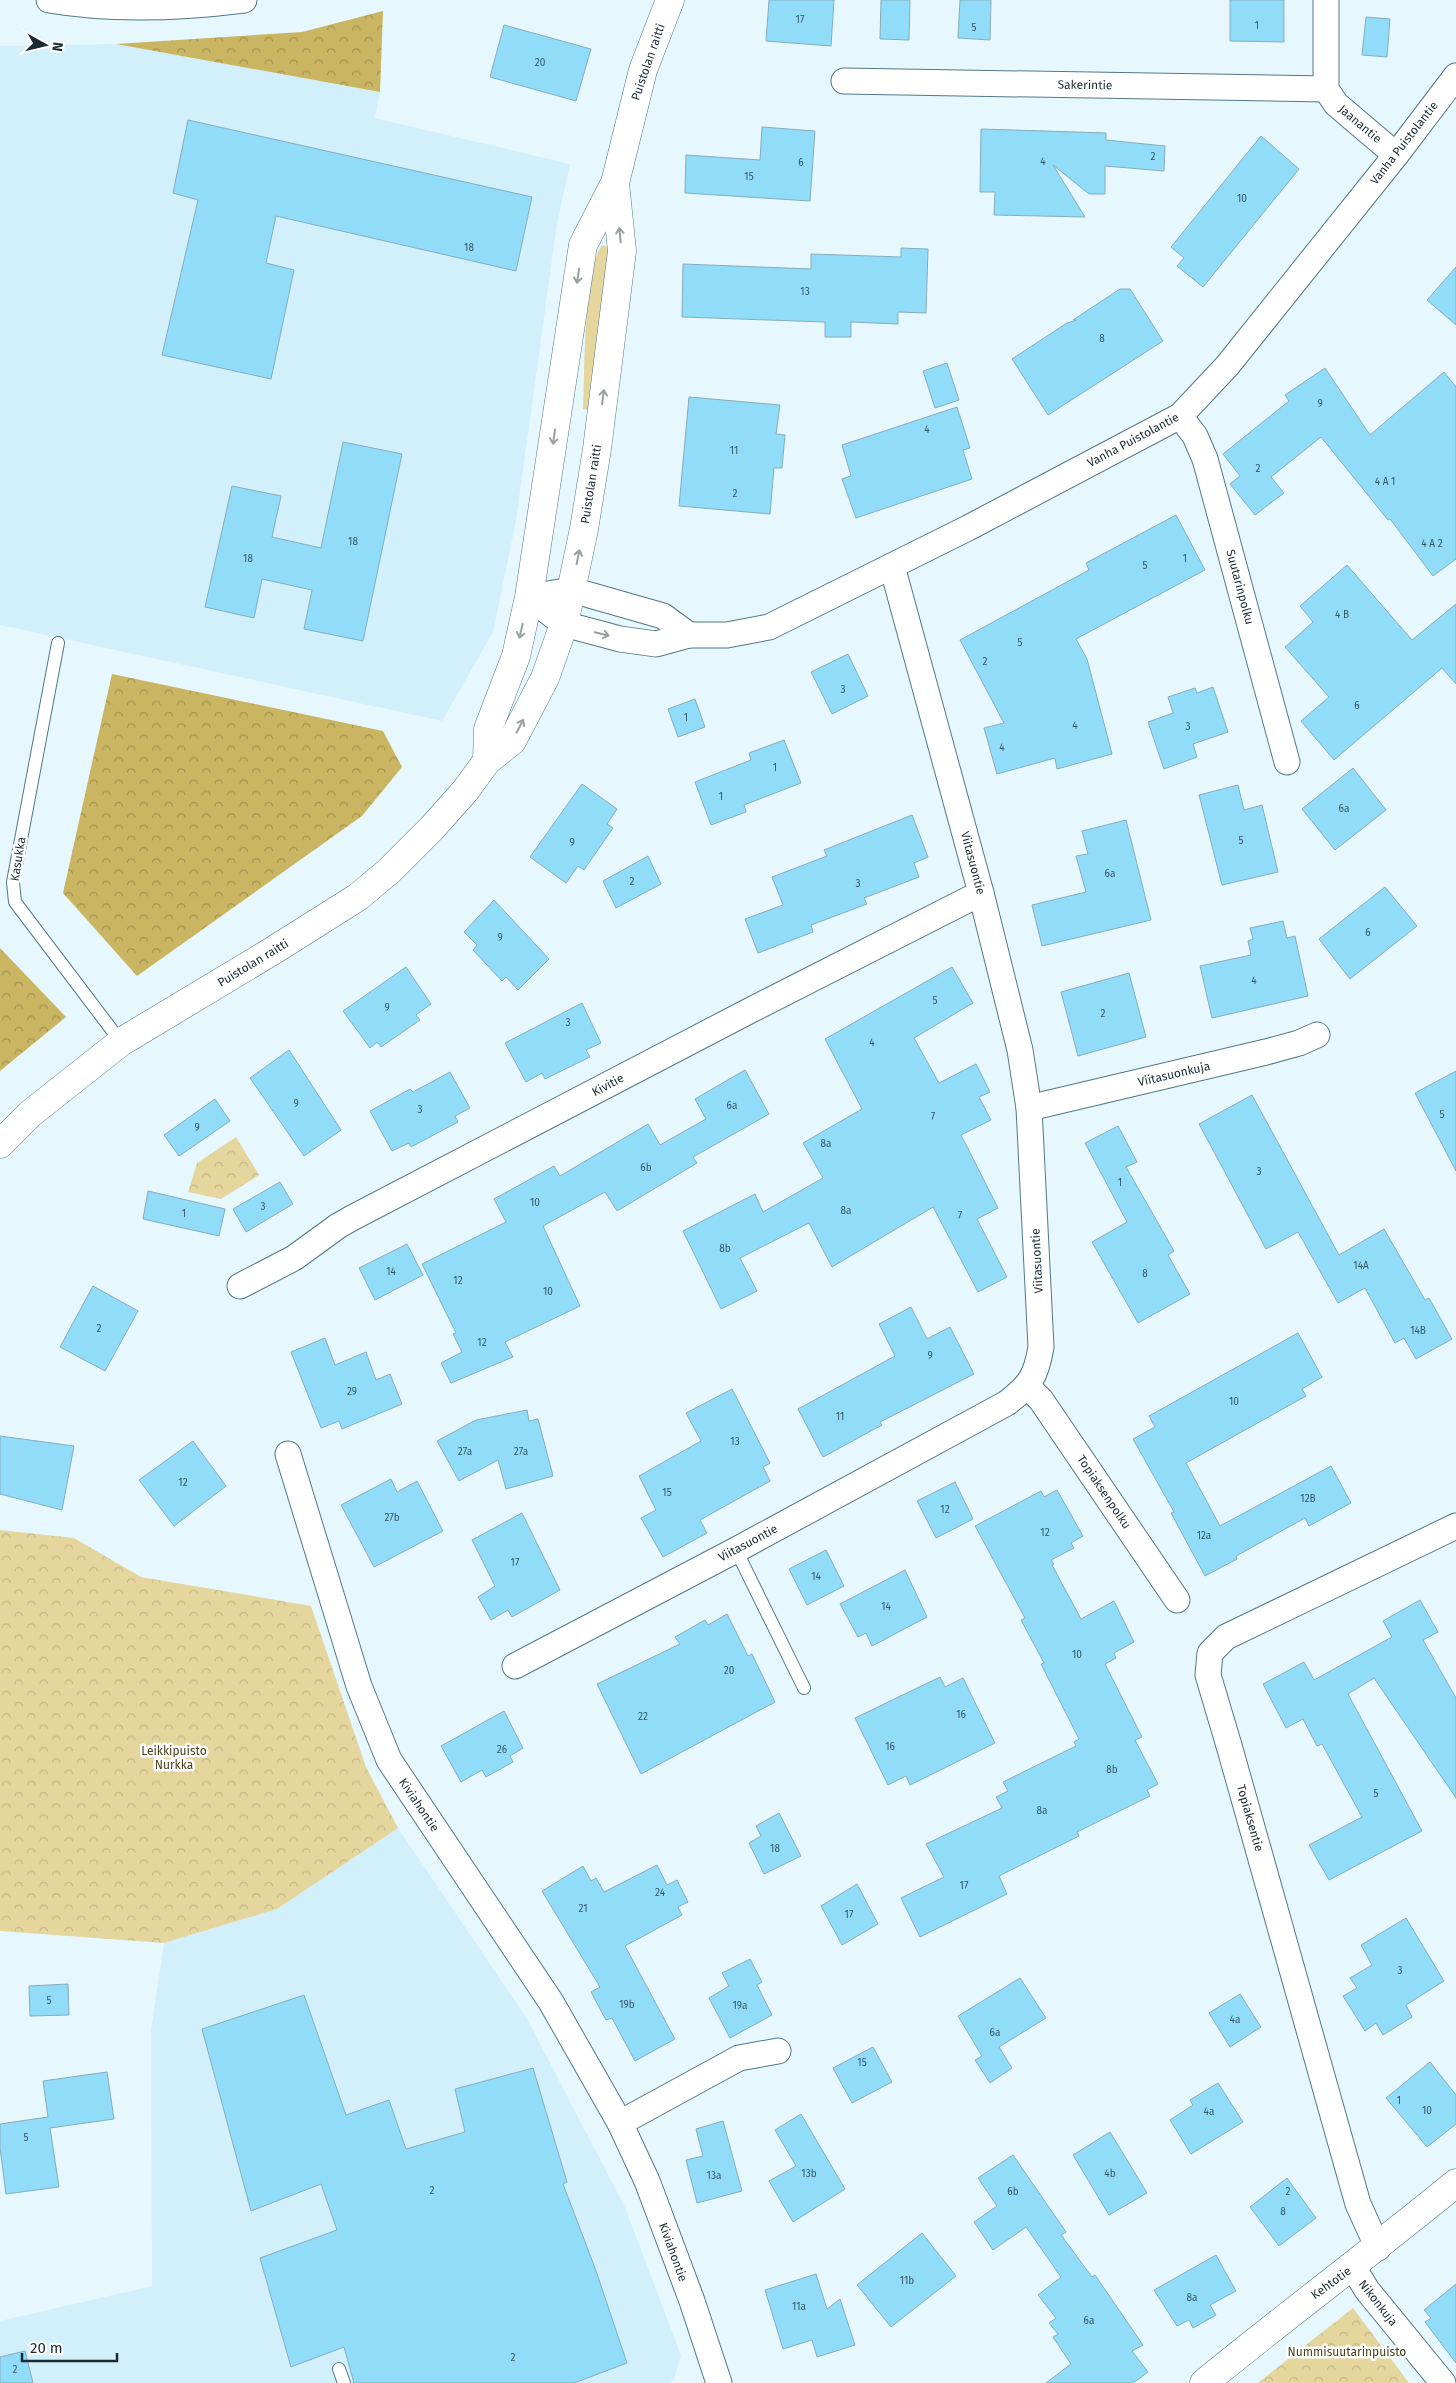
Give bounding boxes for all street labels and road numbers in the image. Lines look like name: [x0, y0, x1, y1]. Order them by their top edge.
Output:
street label: Puistolan raitti: [628, 22, 668, 102]
street label: Sakerintie: [1057, 78, 1113, 92]
street label: Vanha Puistolantie: [1367, 99, 1441, 187]
street label: Jaanantie: [1336, 102, 1384, 146]
street label: Vanha Puistolantie: [1085, 410, 1181, 470]
street label: Puistolan raitti: [578, 443, 604, 525]
street label: Suutarinpolku: [1223, 548, 1257, 626]
street label: Viitasuontie: [958, 830, 988, 896]
street label: Kasukka: [8, 836, 28, 882]
street label: Puistolan raitti: [215, 936, 291, 990]
street label: Viitasuonkuja: [1137, 1059, 1211, 1089]
street label: Kivitie: [590, 1071, 626, 1099]
street label: Viitasuontie: [1028, 1228, 1046, 1294]
street label: Topiaksenpolku: [1074, 1453, 1134, 1531]
street label: Viitasuontie: [716, 1522, 780, 1564]
street label: Kiviahontie: [396, 1776, 442, 1834]
street label: Topiaksentie: [1234, 1783, 1266, 1853]
street label: Kiviahontie: [656, 2221, 690, 2283]
street label: Kehtotie: [1308, 2264, 1354, 2302]
street label: Nikonkuja: [1356, 2277, 1400, 2329]

